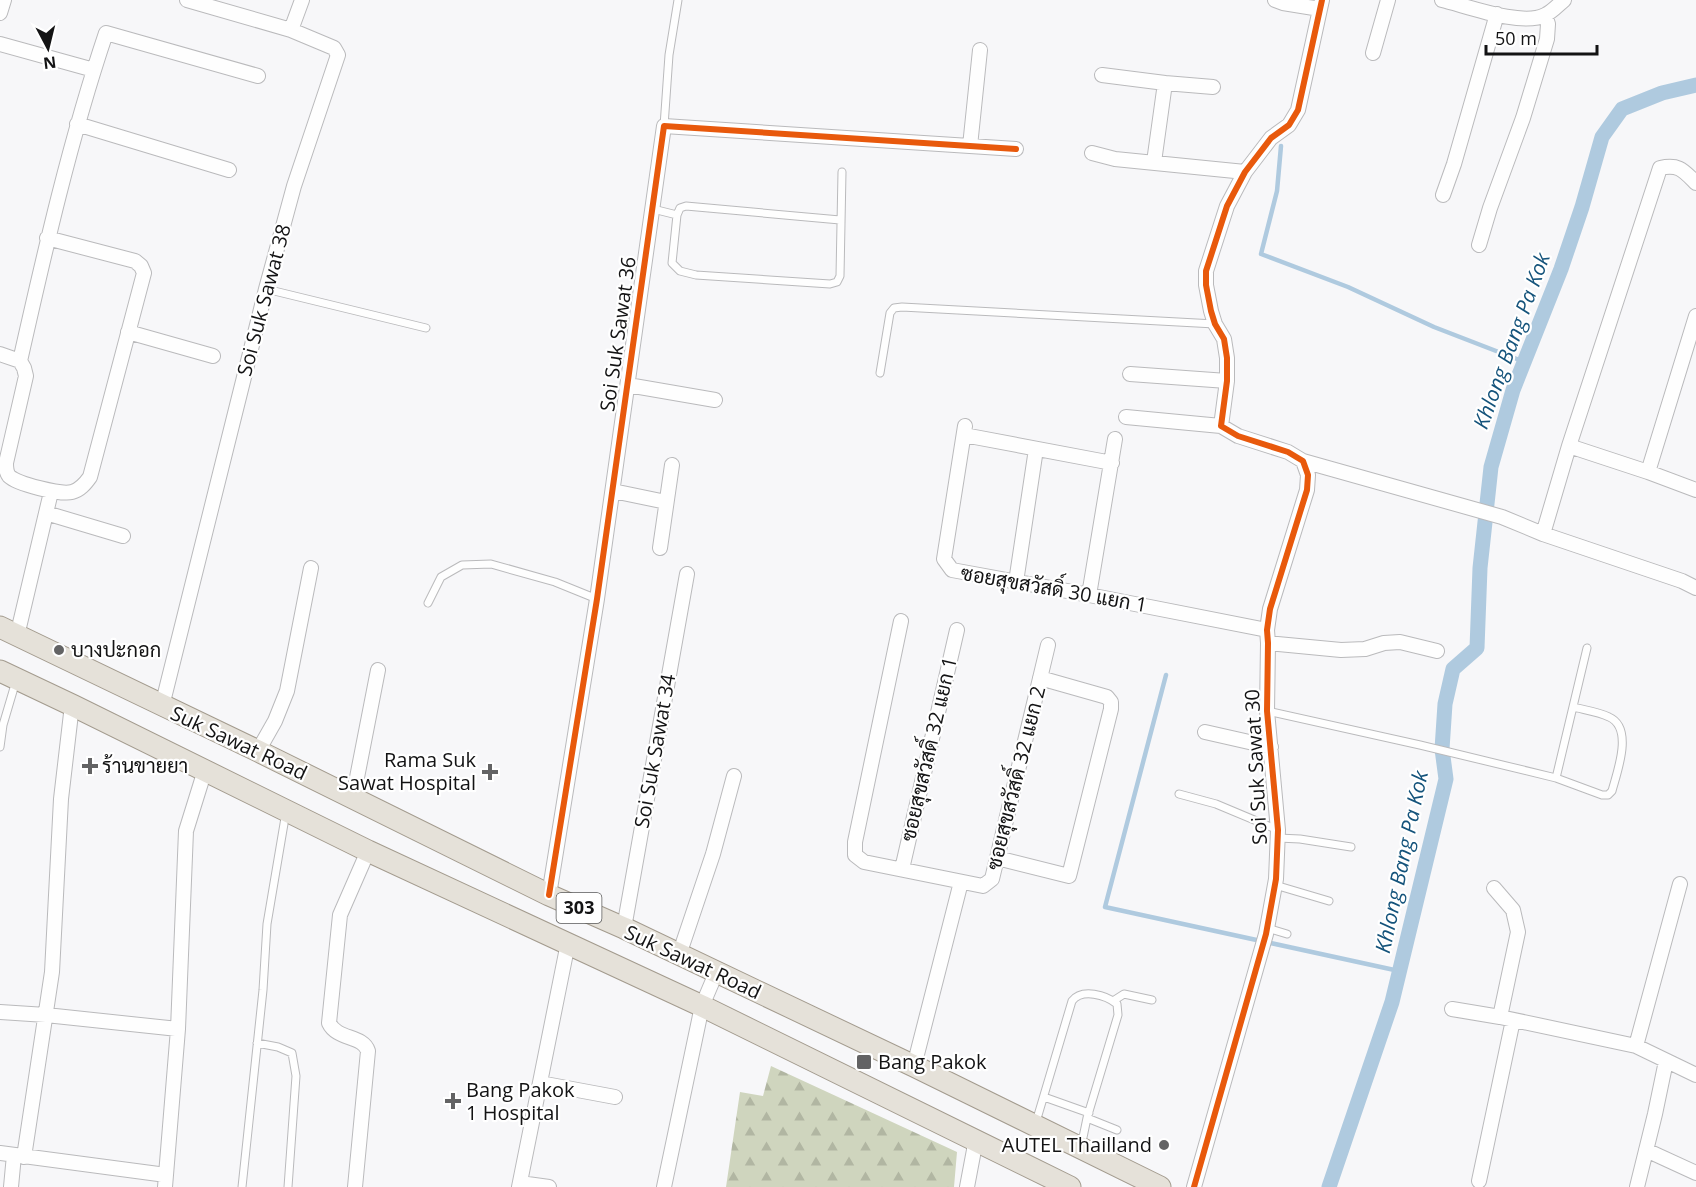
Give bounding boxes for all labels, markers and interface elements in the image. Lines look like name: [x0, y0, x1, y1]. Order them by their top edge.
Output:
north arrow: [18, 18, 78, 78]
scale bar: [1486, 18, 1597, 56]
text: 50 m: [1495, 26, 1537, 50]
text: N: [42, 51, 58, 75]
street label: Soi Suk Sawat 38: [230, 221, 297, 379]
water label: Khlong Bang Pa Kok: [1466, 248, 1556, 433]
street label: Soi Suk Sawat 36: [593, 255, 642, 413]
street label: ซอยสุขสวัสดิ์ 30 แยก 1: [959, 555, 1150, 619]
place label: บางปะกอก: [71, 636, 161, 663]
marker: บางปะกอก: [52, 643, 66, 657]
street label: ซอยสุขสวัสดิ์ 32 แยก 1: [890, 653, 964, 844]
street label: Soi Suk Sawat 34: [628, 671, 681, 830]
street label: ซอยสุขสวัสดิ์ 32 แยก 2: [976, 682, 1052, 873]
street label: Soi Suk Sawat 30: [1238, 688, 1273, 846]
street label: Suk Sawat Road: [167, 699, 312, 786]
place label: Rama Suk Sawat Hospital: [338, 746, 476, 796]
place label: ร้านขายยา: [102, 752, 188, 779]
marker: ร้านขายยา: [83, 759, 97, 773]
marker: Rama Suk Sawat Hospital: [481, 763, 499, 781]
water label: Khlong Bang Pa Kok: [1368, 767, 1434, 955]
road number: 303: [556, 893, 602, 923]
street label: Suk Sawat Road: [621, 918, 766, 1005]
place label: Bang Pakok: [878, 1048, 987, 1075]
marker: Bang Pakok: [855, 1053, 873, 1071]
place label: Bang Pakok 1 Hospital: [466, 1076, 575, 1126]
marker: Bang Pakok 1 Hospital: [444, 1092, 462, 1110]
place label: AUTEL Thailland: [1002, 1131, 1152, 1158]
marker: AUTEL Thailland: [1157, 1138, 1171, 1152]

